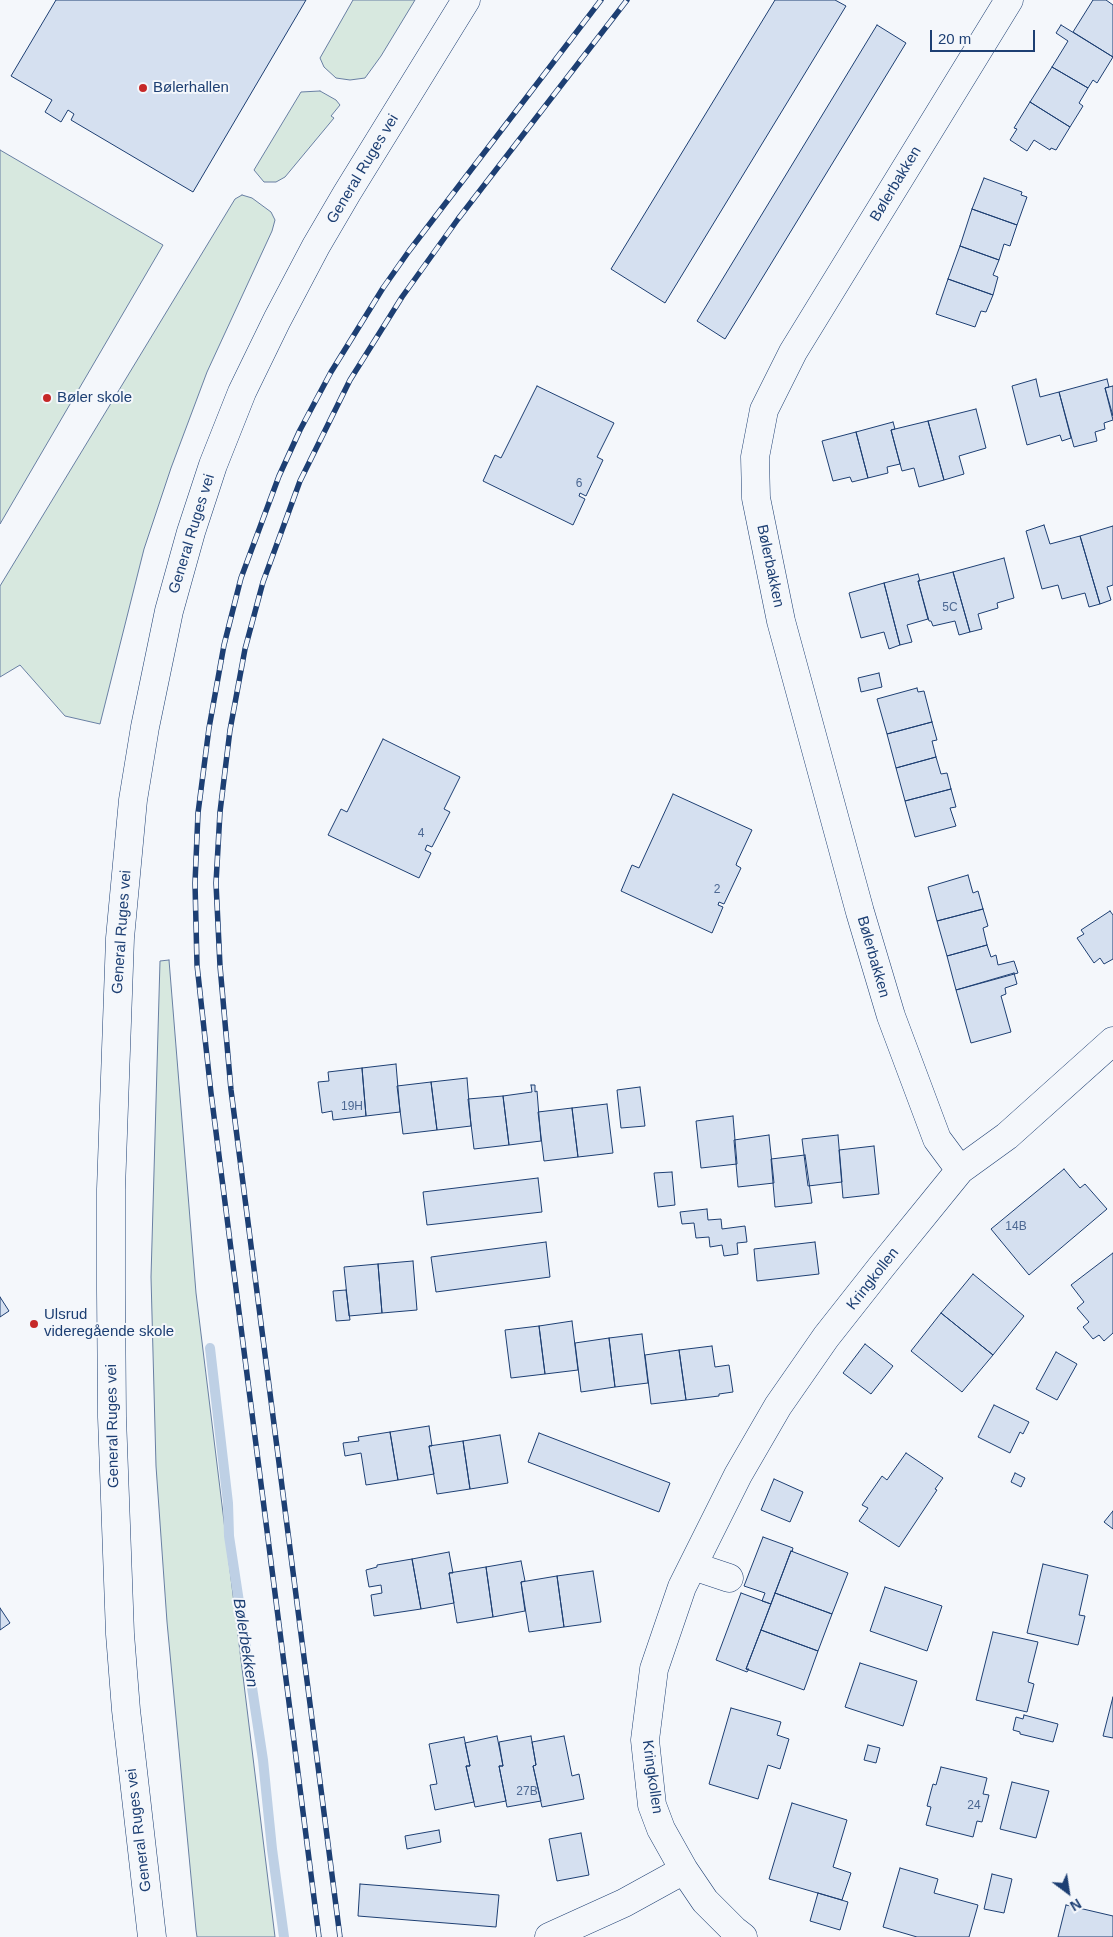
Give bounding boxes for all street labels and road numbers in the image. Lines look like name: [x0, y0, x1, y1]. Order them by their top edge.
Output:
street label: General Ruges vei: [323, 111, 403, 227]
street label: Bølerbakken: [867, 143, 925, 225]
street label: General Ruges vei: [165, 472, 219, 596]
street label: Bølerbakken: [752, 523, 788, 609]
street label: General Ruges vei: [109, 869, 135, 995]
street label: Bølerbakken: [853, 914, 893, 1000]
street label: Kringkollen: [843, 1244, 903, 1314]
street label: General Ruges vei: [103, 1364, 123, 1488]
street label: Kringkollen: [638, 1739, 666, 1815]
street label: General Ruges vei: [122, 1767, 156, 1893]

